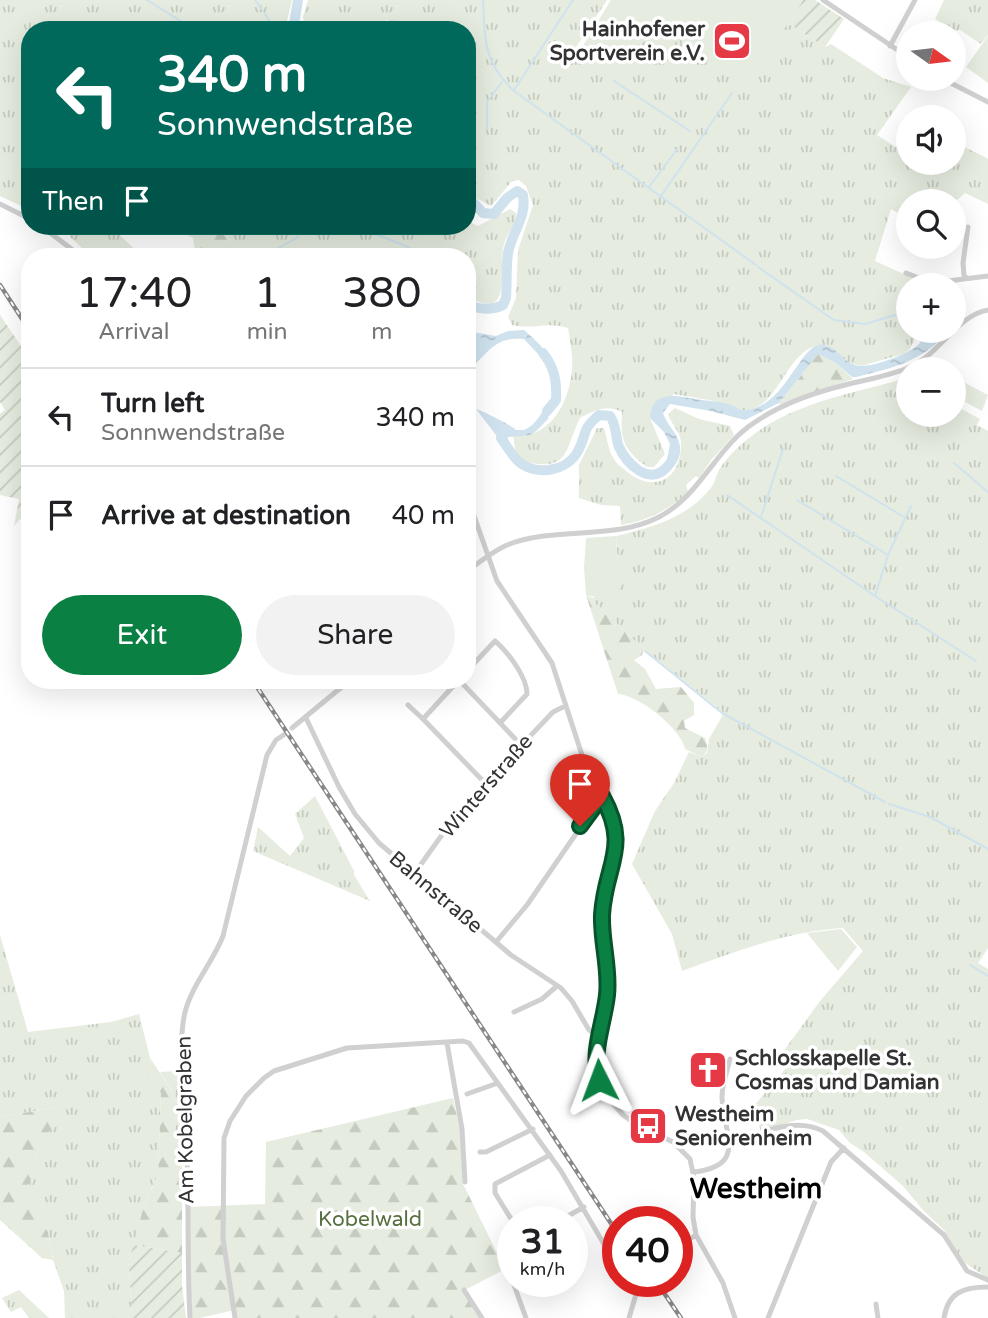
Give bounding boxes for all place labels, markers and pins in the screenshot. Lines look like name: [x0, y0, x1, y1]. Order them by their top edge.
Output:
place label: Hainhofener Sportverein e.V.: [550, 17, 706, 66]
sports icon: Hainhofener Sportverein e.V.: [711, 20, 753, 62]
pin: [550, 754, 610, 826]
place label: Schlosskapelle St. Cosmas und Damian: [735, 1046, 939, 1095]
church icon: Schlosskapelle St. Cosmas und Damian: [687, 1049, 729, 1091]
place label: Westheim Seniorenheim: [675, 1102, 812, 1151]
bus stop icon: Westheim Seniorenheim: [627, 1105, 669, 1147]

